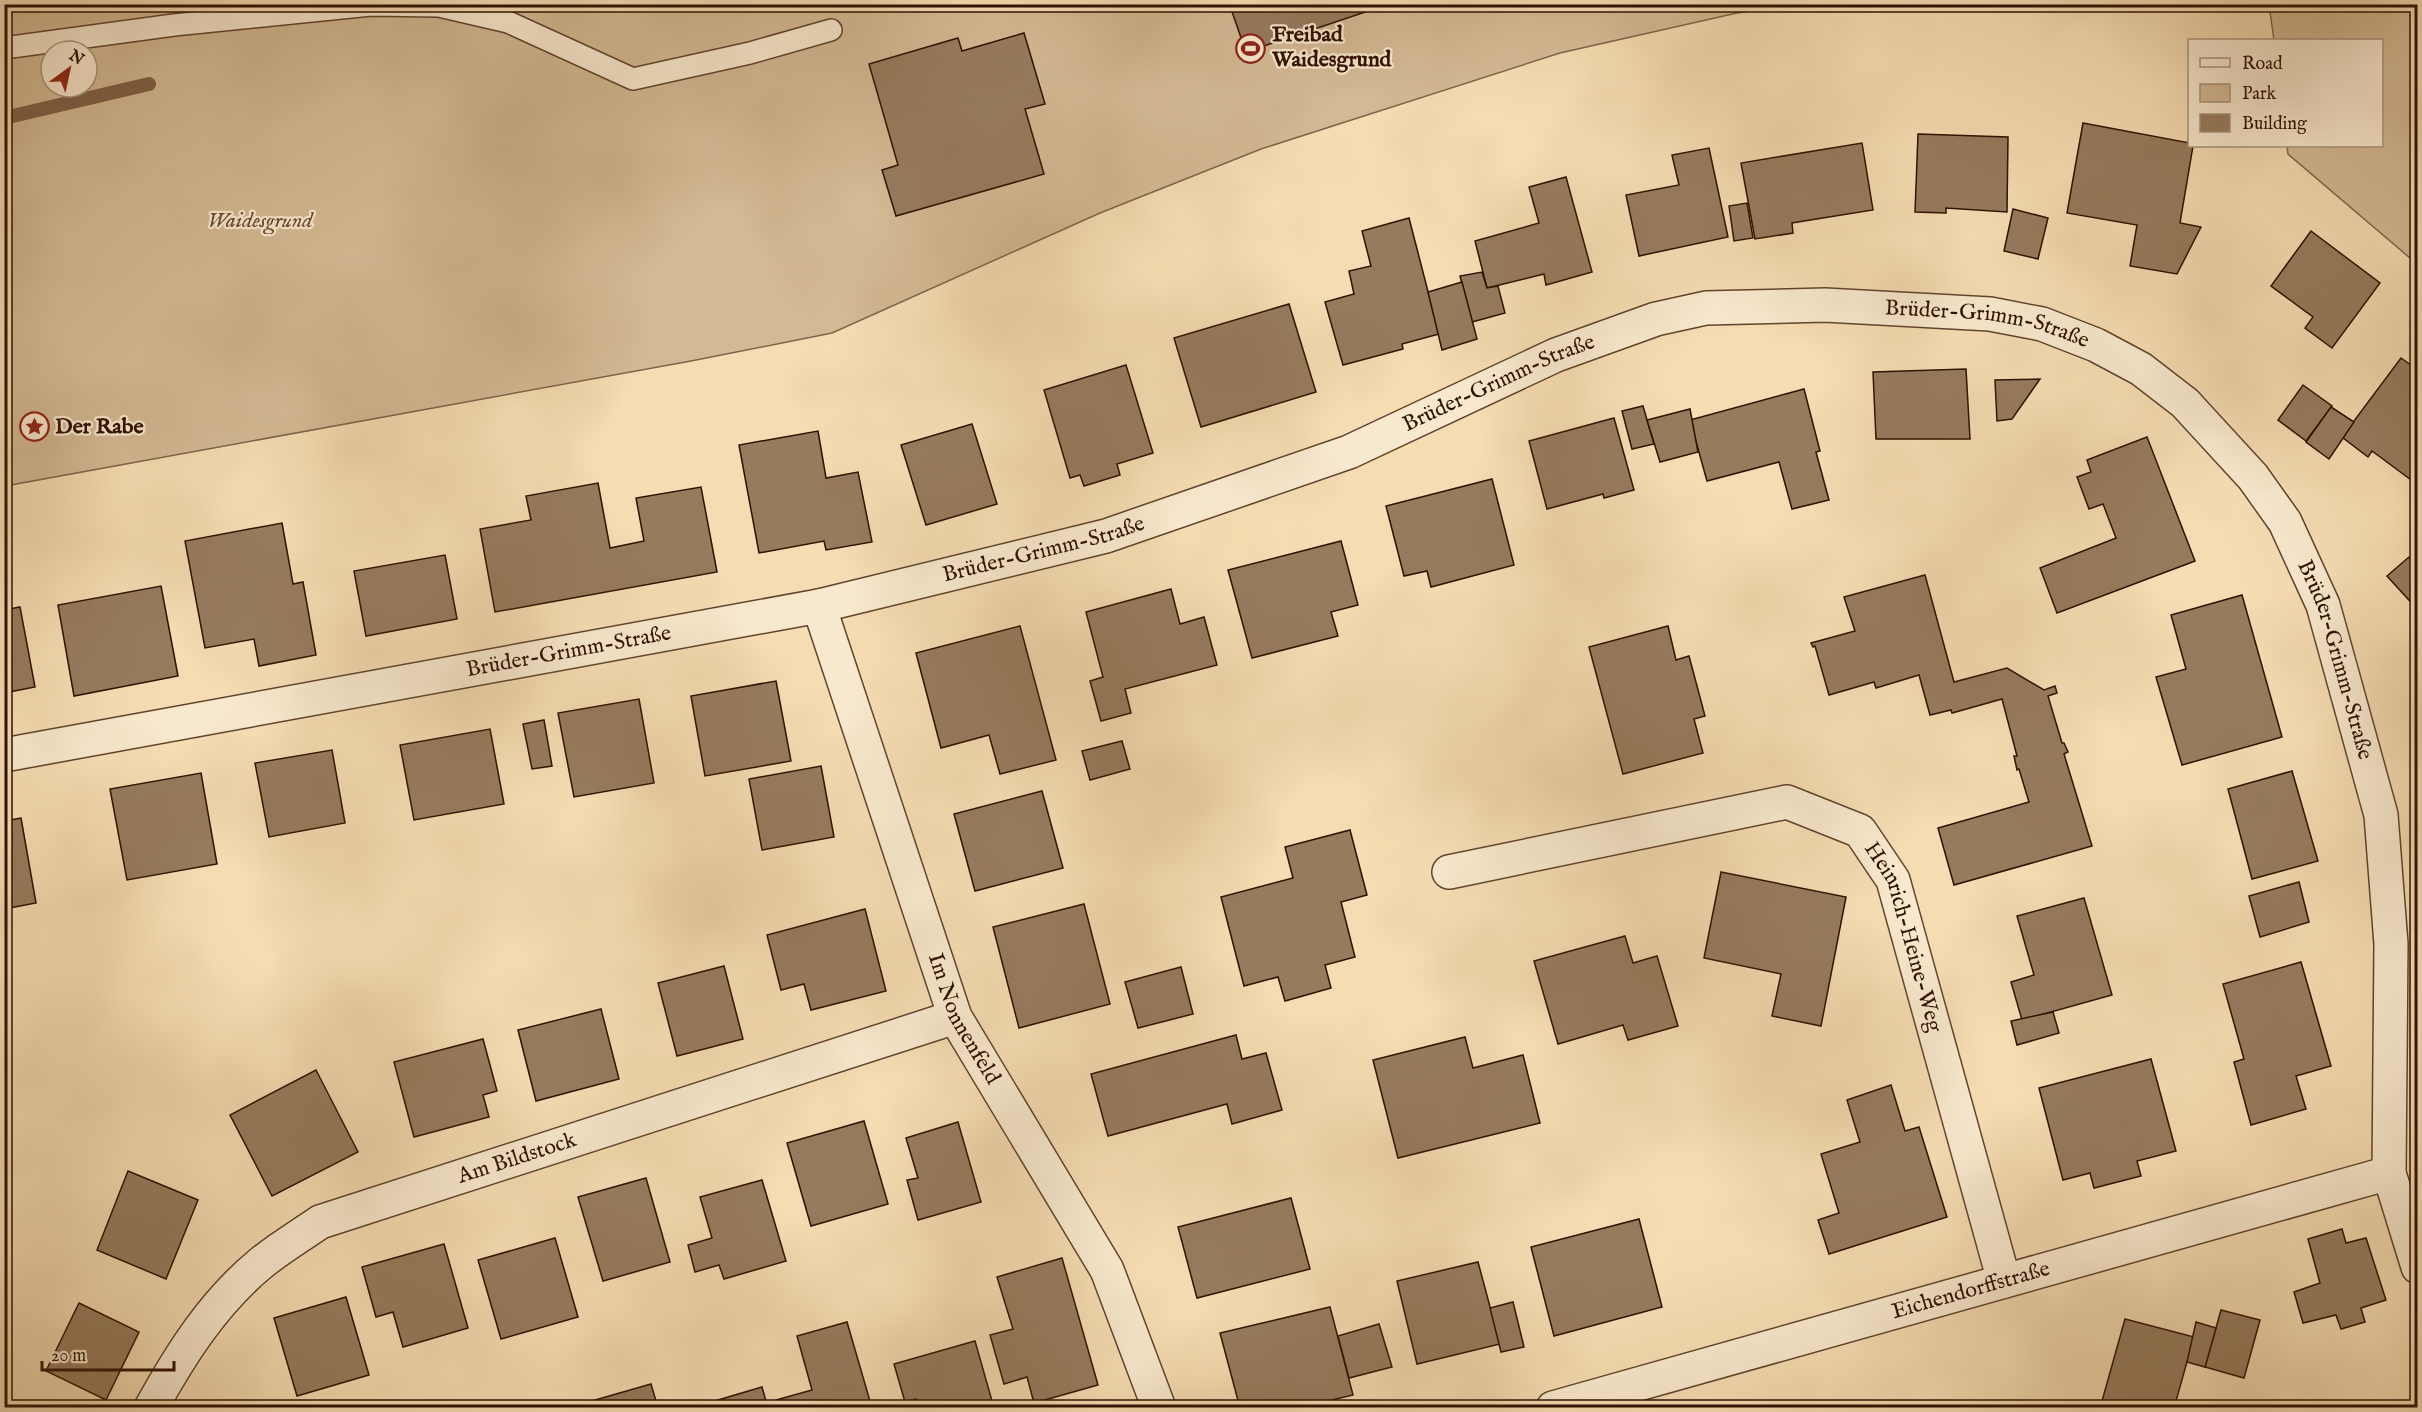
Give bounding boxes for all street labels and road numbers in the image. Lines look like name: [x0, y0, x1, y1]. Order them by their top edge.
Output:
street label: Brüder-Grimm-Straße: [1884, 294, 2093, 355]
street label: Brüder-Grimm-Straße: [1398, 328, 1599, 439]
street label: Brüder-Grimm-Straße: [940, 510, 1148, 589]
street label: Brüder-Grimm-Straße: [2290, 556, 2379, 763]
street label: Brüder-Grimm-Straße: [464, 619, 673, 684]
street label: Heinrich-Heine-Weg: [1857, 837, 1949, 1036]
street label: Im Nonnenfeld: [921, 950, 1006, 1090]
street label: Am Bildstock: [453, 1126, 580, 1191]
street label: Eichendorffstraße: [1889, 1255, 2053, 1326]

